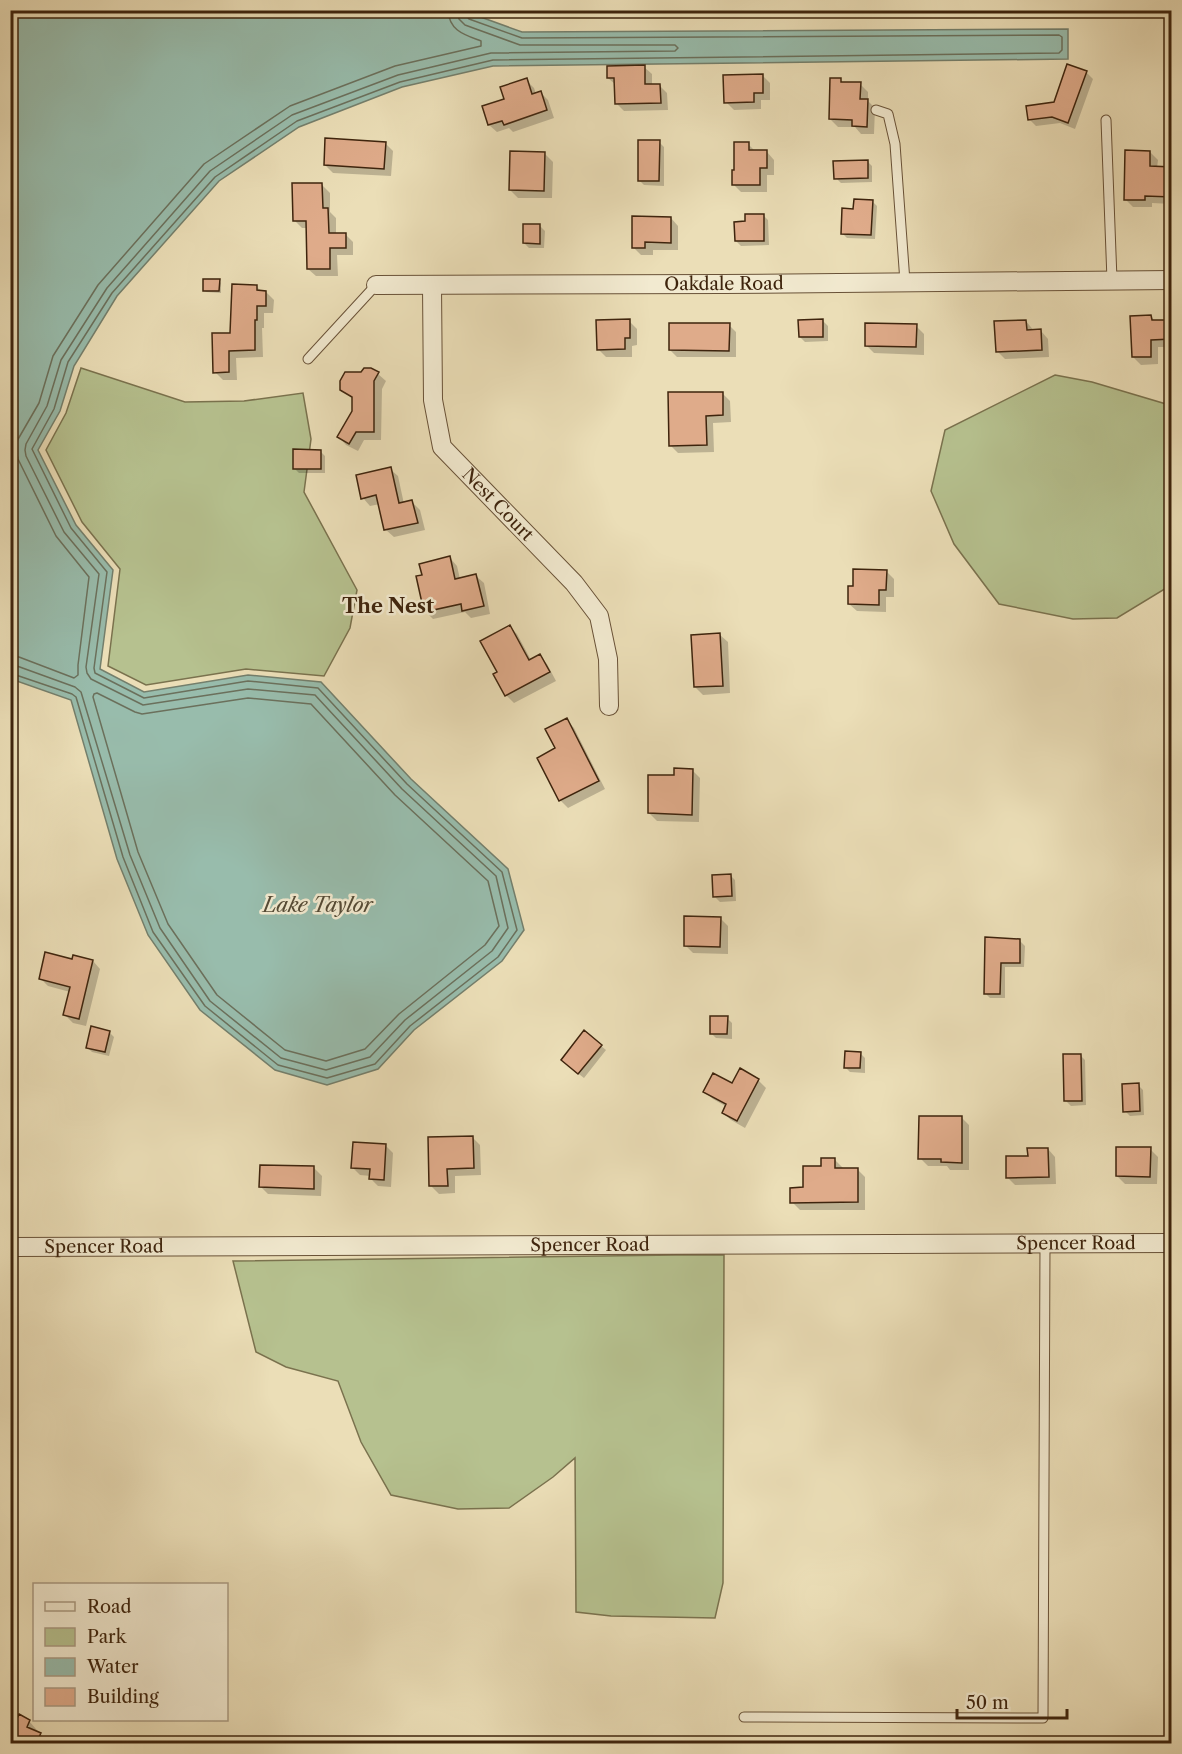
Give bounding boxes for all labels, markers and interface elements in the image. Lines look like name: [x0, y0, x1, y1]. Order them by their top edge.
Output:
street label: Oakdale Road: [664, 272, 784, 295]
street label: Nest Court: [457, 463, 539, 546]
district label: The Nest: [342, 594, 434, 618]
water label: Lake Taylor: [261, 893, 375, 917]
street label: Spencer Road: [1016, 1232, 1136, 1255]
street label: Spencer Road: [530, 1234, 650, 1256]
street label: Spencer Road: [44, 1235, 164, 1258]
legend: [33, 1583, 228, 1721]
text: Road: [87, 1596, 132, 1618]
text: Park: [87, 1626, 128, 1648]
text: Water: [86, 1656, 139, 1678]
scale bar: [957, 1682, 1066, 1720]
text: Building: [87, 1686, 159, 1708]
text: 50 m: [966, 1692, 1009, 1714]

